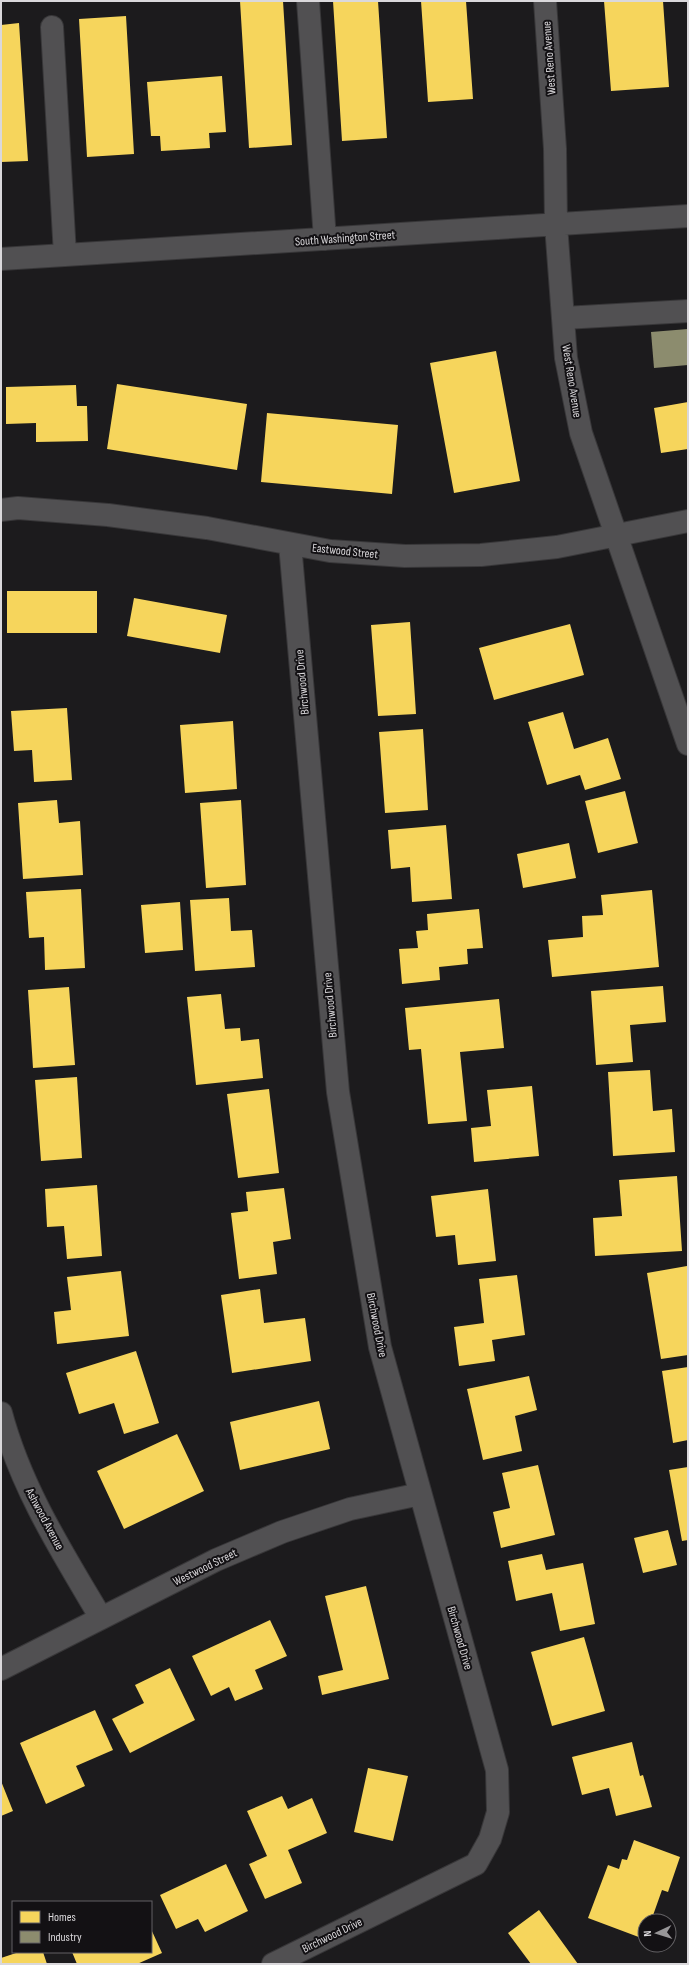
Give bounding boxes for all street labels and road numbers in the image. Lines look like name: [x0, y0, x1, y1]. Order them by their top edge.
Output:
street label: West Reno Avenue: [539, 20, 560, 95]
street label: South Washington Street: [294, 227, 396, 249]
street label: West Reno Avenue: [558, 343, 585, 419]
street label: Eastwood Street: [311, 541, 379, 562]
street label: Birchwood Drive: [292, 649, 313, 715]
street label: Birchwood Drive: [320, 972, 341, 1038]
street label: Birchwood Drive: [363, 1292, 390, 1359]
street label: Ashwood Avenue: [22, 1485, 67, 1553]
street label: Westwood Street: [171, 1545, 240, 1589]
street label: Birchwood Drive: [443, 1605, 476, 1672]
street label: Birchwood Drive: [300, 1914, 365, 1956]

